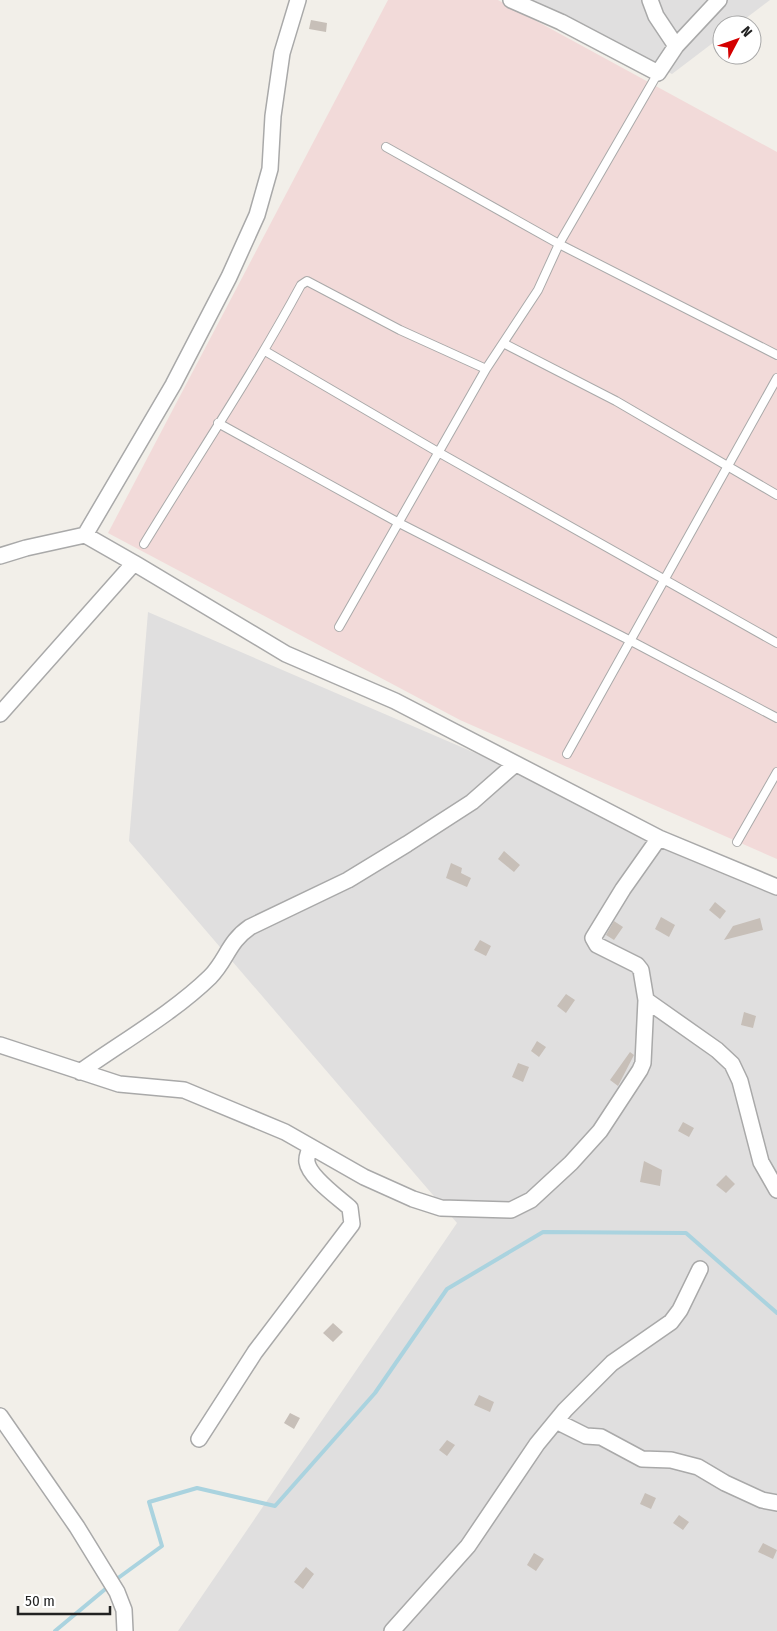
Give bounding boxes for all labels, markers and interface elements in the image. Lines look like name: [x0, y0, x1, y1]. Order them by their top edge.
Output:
north arrow: [712, 15, 762, 65]
text: N: [737, 23, 756, 41]
scale bar: [18, 1584, 110, 1616]
text: 50 m: [25, 1592, 55, 1610]

